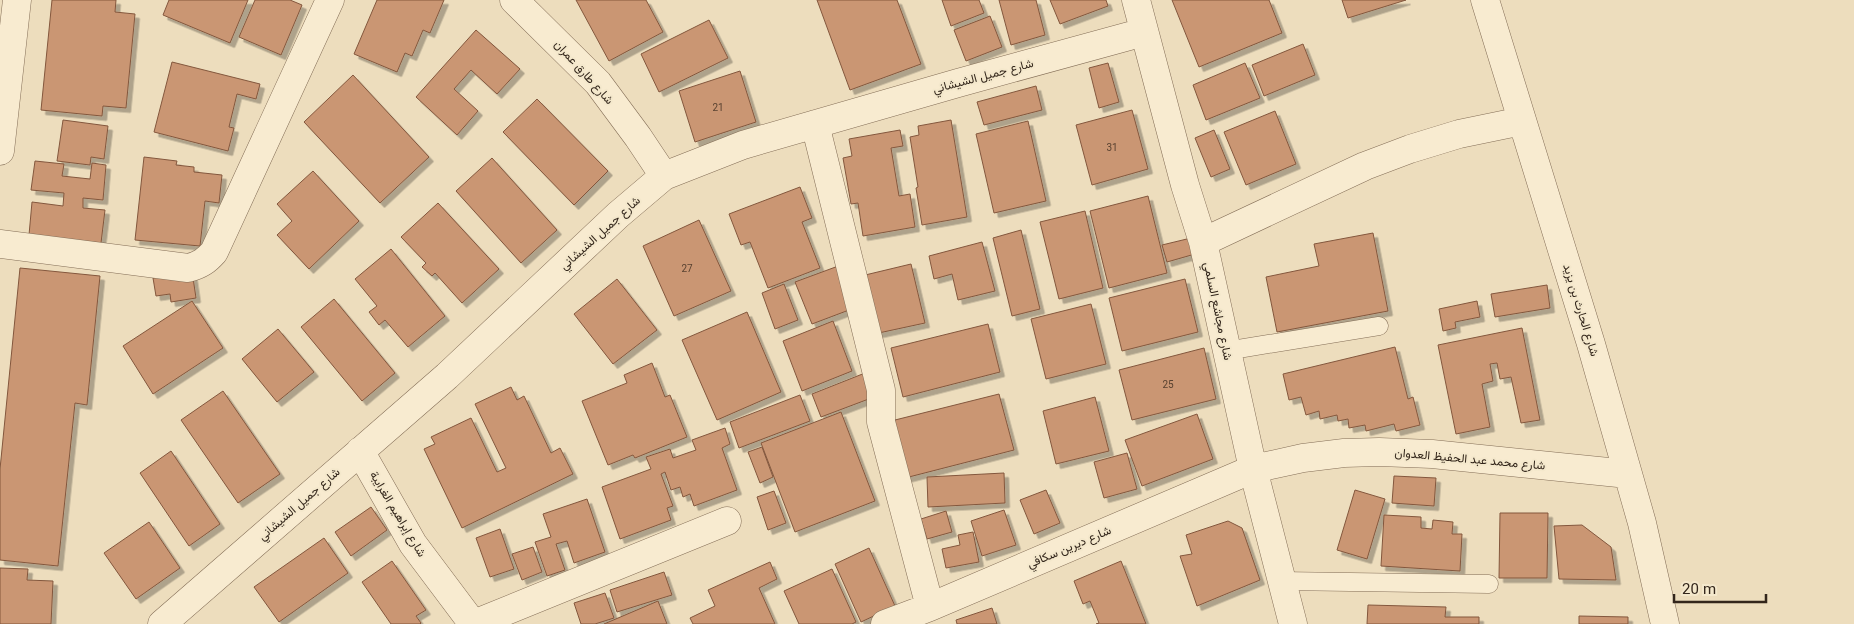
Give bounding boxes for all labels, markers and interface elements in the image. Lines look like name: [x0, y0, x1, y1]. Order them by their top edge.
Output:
street label: شارع طارق عمران: [549, 36, 617, 109]
street label: شارع جميل الشيشاني: [931, 55, 1036, 99]
house number: 21: [712, 101, 724, 116]
house number: 31: [1106, 141, 1118, 156]
street label: شارع جميل الشيشاني: [556, 192, 645, 275]
street label: شارع مجاشع السلمي: [1198, 260, 1236, 362]
house number: 27: [681, 262, 693, 277]
street label: شارع الحارث بن يزيد: [1557, 262, 1603, 359]
house number: 25: [1162, 378, 1174, 393]
street label: شارع محمد عبد الحفيظ العدوان: [1394, 444, 1546, 476]
street label: شارع جميل الشيشاني: [255, 464, 345, 546]
street label: شارع إبراهيم الغرايبة: [364, 468, 430, 561]
street label: شارع ديرين سكافي: [1024, 522, 1114, 574]
scale bar: [1674, 572, 1766, 604]
text: 20 m: [1682, 579, 1716, 602]

